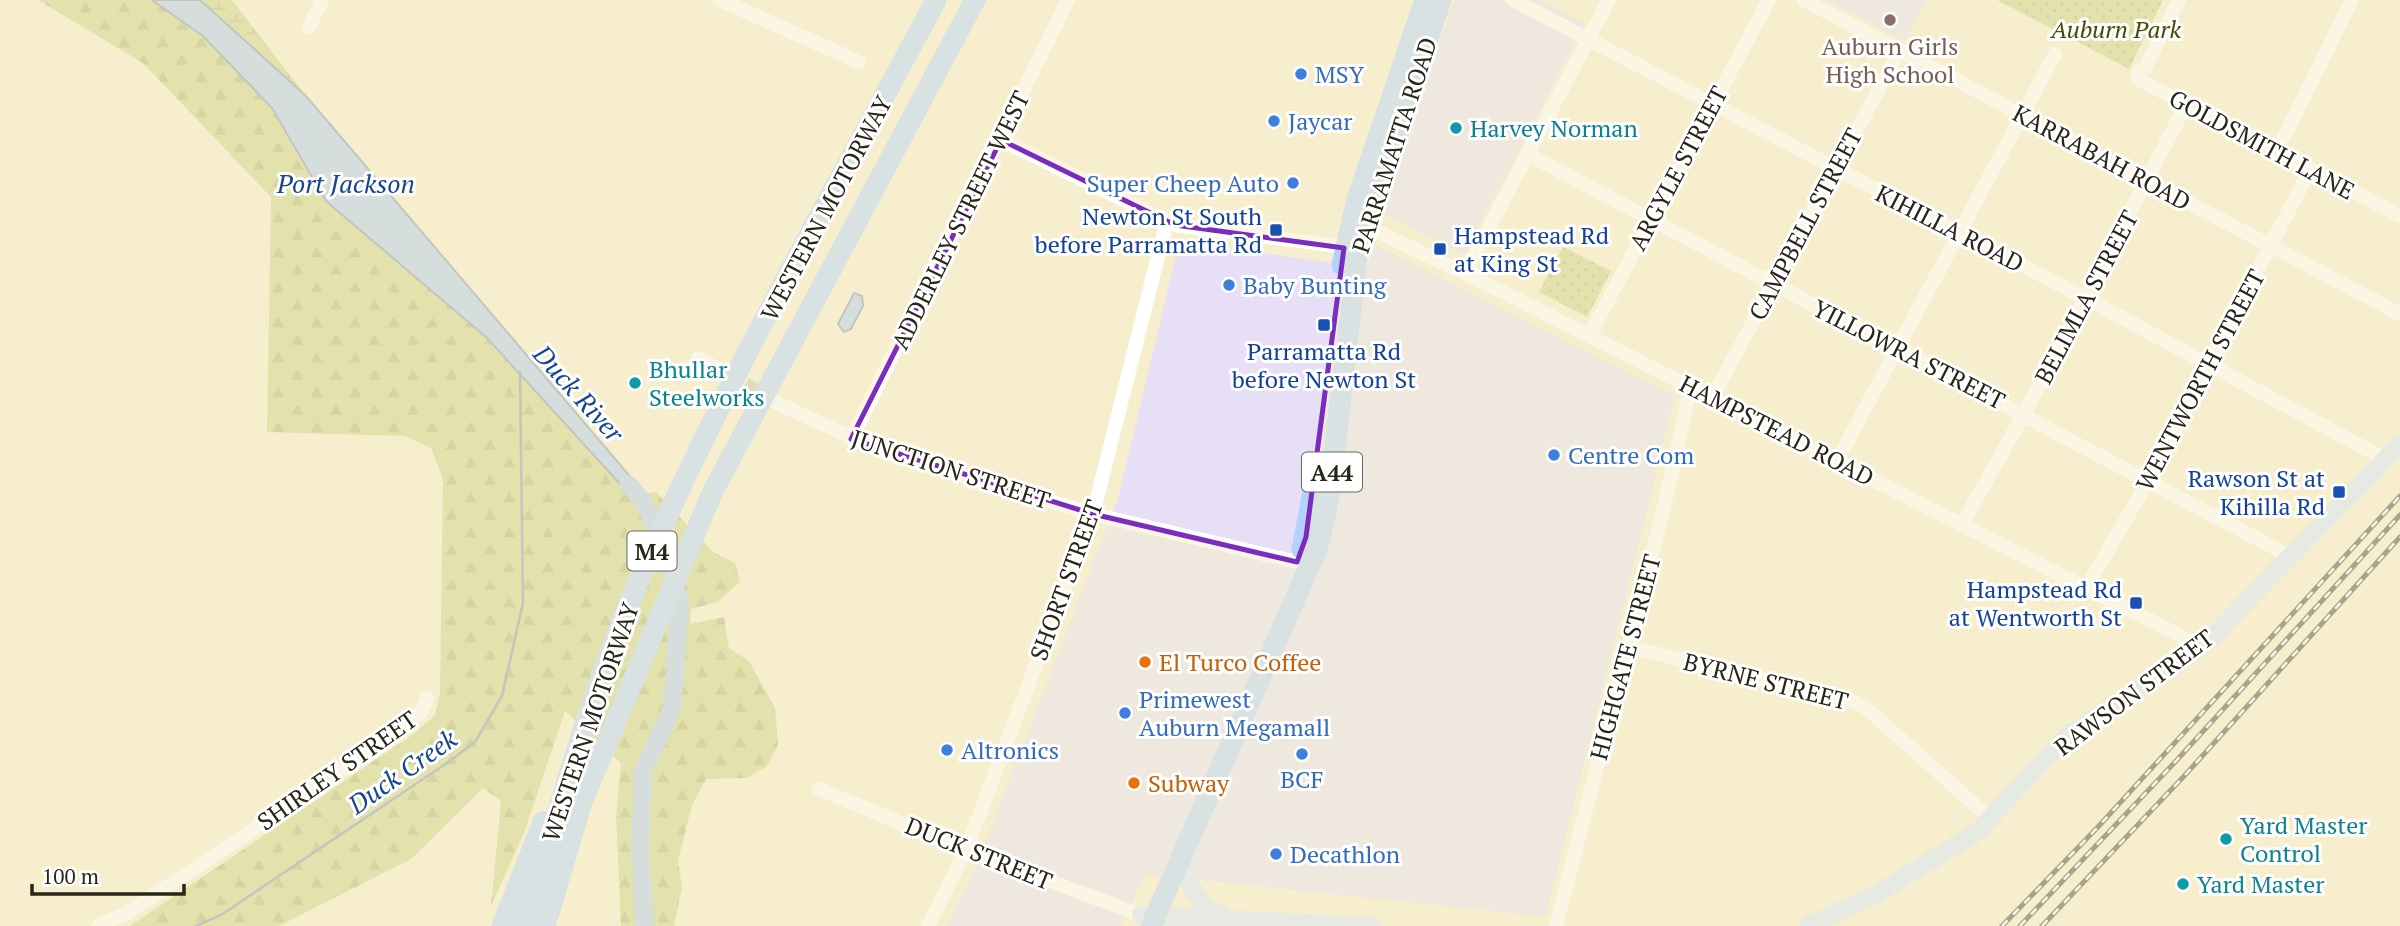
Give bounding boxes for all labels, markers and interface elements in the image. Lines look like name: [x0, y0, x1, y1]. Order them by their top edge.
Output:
marker: Auburn Girls High School: [1882, 12, 1898, 28]
park label: Auburn Park: [2049, 13, 2182, 45]
place label: Auburn Girls High School: [1822, 30, 1958, 90]
street label: PARRAMATTA ROAD: [1344, 33, 1444, 257]
place label: MSY: [1315, 58, 1365, 90]
marker: MSY: [1293, 66, 1309, 82]
street label: ARGYLE STREET: [1621, 80, 1735, 256]
street label: GOLDSMITH LANE: [2164, 82, 2360, 206]
street label: ADDERLEY STREET WEST: [883, 85, 1037, 355]
street label: WESTERN MOTORWAY: [753, 89, 899, 326]
street label: KARRABAH ROAD: [2007, 97, 2197, 217]
place label: Jaycar: [1288, 105, 1353, 137]
place label: Harvey Norman: [1470, 112, 1638, 144]
marker: Jaycar: [1266, 113, 1282, 129]
marker: Harvey Norman: [1448, 120, 1464, 136]
street label: CAMPBELL STREET: [1741, 122, 1869, 326]
water label: Port Jackson: [276, 166, 415, 200]
place label: Super Cheep Auto: [1087, 167, 1279, 199]
marker: Super Cheep Auto: [1285, 175, 1301, 191]
street label: KIHILLA ROAD: [1870, 177, 2030, 279]
place label: Newton St South before Parramatta Rd: [1035, 200, 1262, 260]
street label: BELIMLA STREET: [2027, 205, 2145, 389]
place label: Hampstead Rd at King St: [1454, 219, 1609, 279]
marker: Newton St South before Parramatta Rd: [1268, 222, 1284, 238]
marker: Hampstead Rd at King St: [1432, 241, 1448, 257]
street label: WENTWORTH STREET: [2128, 264, 2272, 496]
place label: Baby Bunting: [1243, 269, 1387, 301]
marker: Baby Bunting: [1221, 277, 1237, 293]
street label: YILLOWRA STREET: [1807, 292, 2011, 416]
marker: Parramatta Rd before Newton St: [1316, 317, 1332, 333]
place label: Parramatta Rd before Newton St: [1232, 335, 1416, 395]
water label: Duck River: [526, 337, 632, 449]
place label: Bhullar Steelworks: [649, 353, 765, 413]
street label: HAMPSTEAD ROAD: [1674, 367, 1880, 493]
marker: Bhullar Steelworks: [627, 375, 643, 391]
street label: JUNCTION STREET: [848, 422, 1055, 516]
place label: Centre Com: [1568, 439, 1694, 471]
marker: Centre Com: [1546, 447, 1562, 463]
road number: A44: [1302, 452, 1362, 492]
place label: Rawson St at Kihilla Rd: [2188, 462, 2325, 522]
marker: Rawson St at Kihilla Rd: [2331, 484, 2347, 500]
street label: SHORT STREET: [1022, 495, 1110, 665]
road number: M4: [628, 531, 676, 570]
street label: HIGHGATE STREET: [1582, 551, 1668, 763]
place label: Hampstead Rd at Wentworth St: [1949, 573, 2122, 633]
marker: Hampstead Rd at Wentworth St: [2128, 595, 2144, 611]
street label: WESTERN MOTORWAY: [534, 598, 646, 846]
street label: RAWSON STREET: [2048, 621, 2220, 762]
street label: BYRNE STREET: [1680, 645, 1852, 717]
place label: El Turco Coffee: [1159, 646, 1321, 678]
marker: El Turco Coffee: [1137, 654, 1153, 670]
place label: Primewest Auburn Megamall: [1139, 683, 1330, 743]
street label: SHIRLEY STREET: [251, 703, 423, 837]
marker: Primewest Auburn Megamall: [1117, 705, 1133, 721]
water label: Duck Creek: [340, 721, 464, 821]
place label: Altronics: [961, 734, 1059, 766]
marker: Altronics: [939, 742, 955, 758]
marker: BCF: [1294, 746, 1310, 762]
place label: BCF: [1280, 763, 1324, 795]
place label: Subway: [1148, 767, 1230, 799]
marker: Subway: [1126, 775, 1142, 791]
street label: DUCK STREET: [901, 809, 1057, 897]
place label: Yard Master Control: [2240, 809, 2368, 869]
marker: Yard Master Control: [2218, 831, 2234, 847]
place label: Decathlon: [1290, 838, 1400, 870]
marker: Decathlon: [1268, 846, 1284, 862]
scale bar: [32, 852, 184, 896]
text: 100 m: [42, 862, 99, 890]
place label: Yard Master: [2197, 868, 2325, 900]
marker: Yard Master: [2175, 876, 2191, 892]

